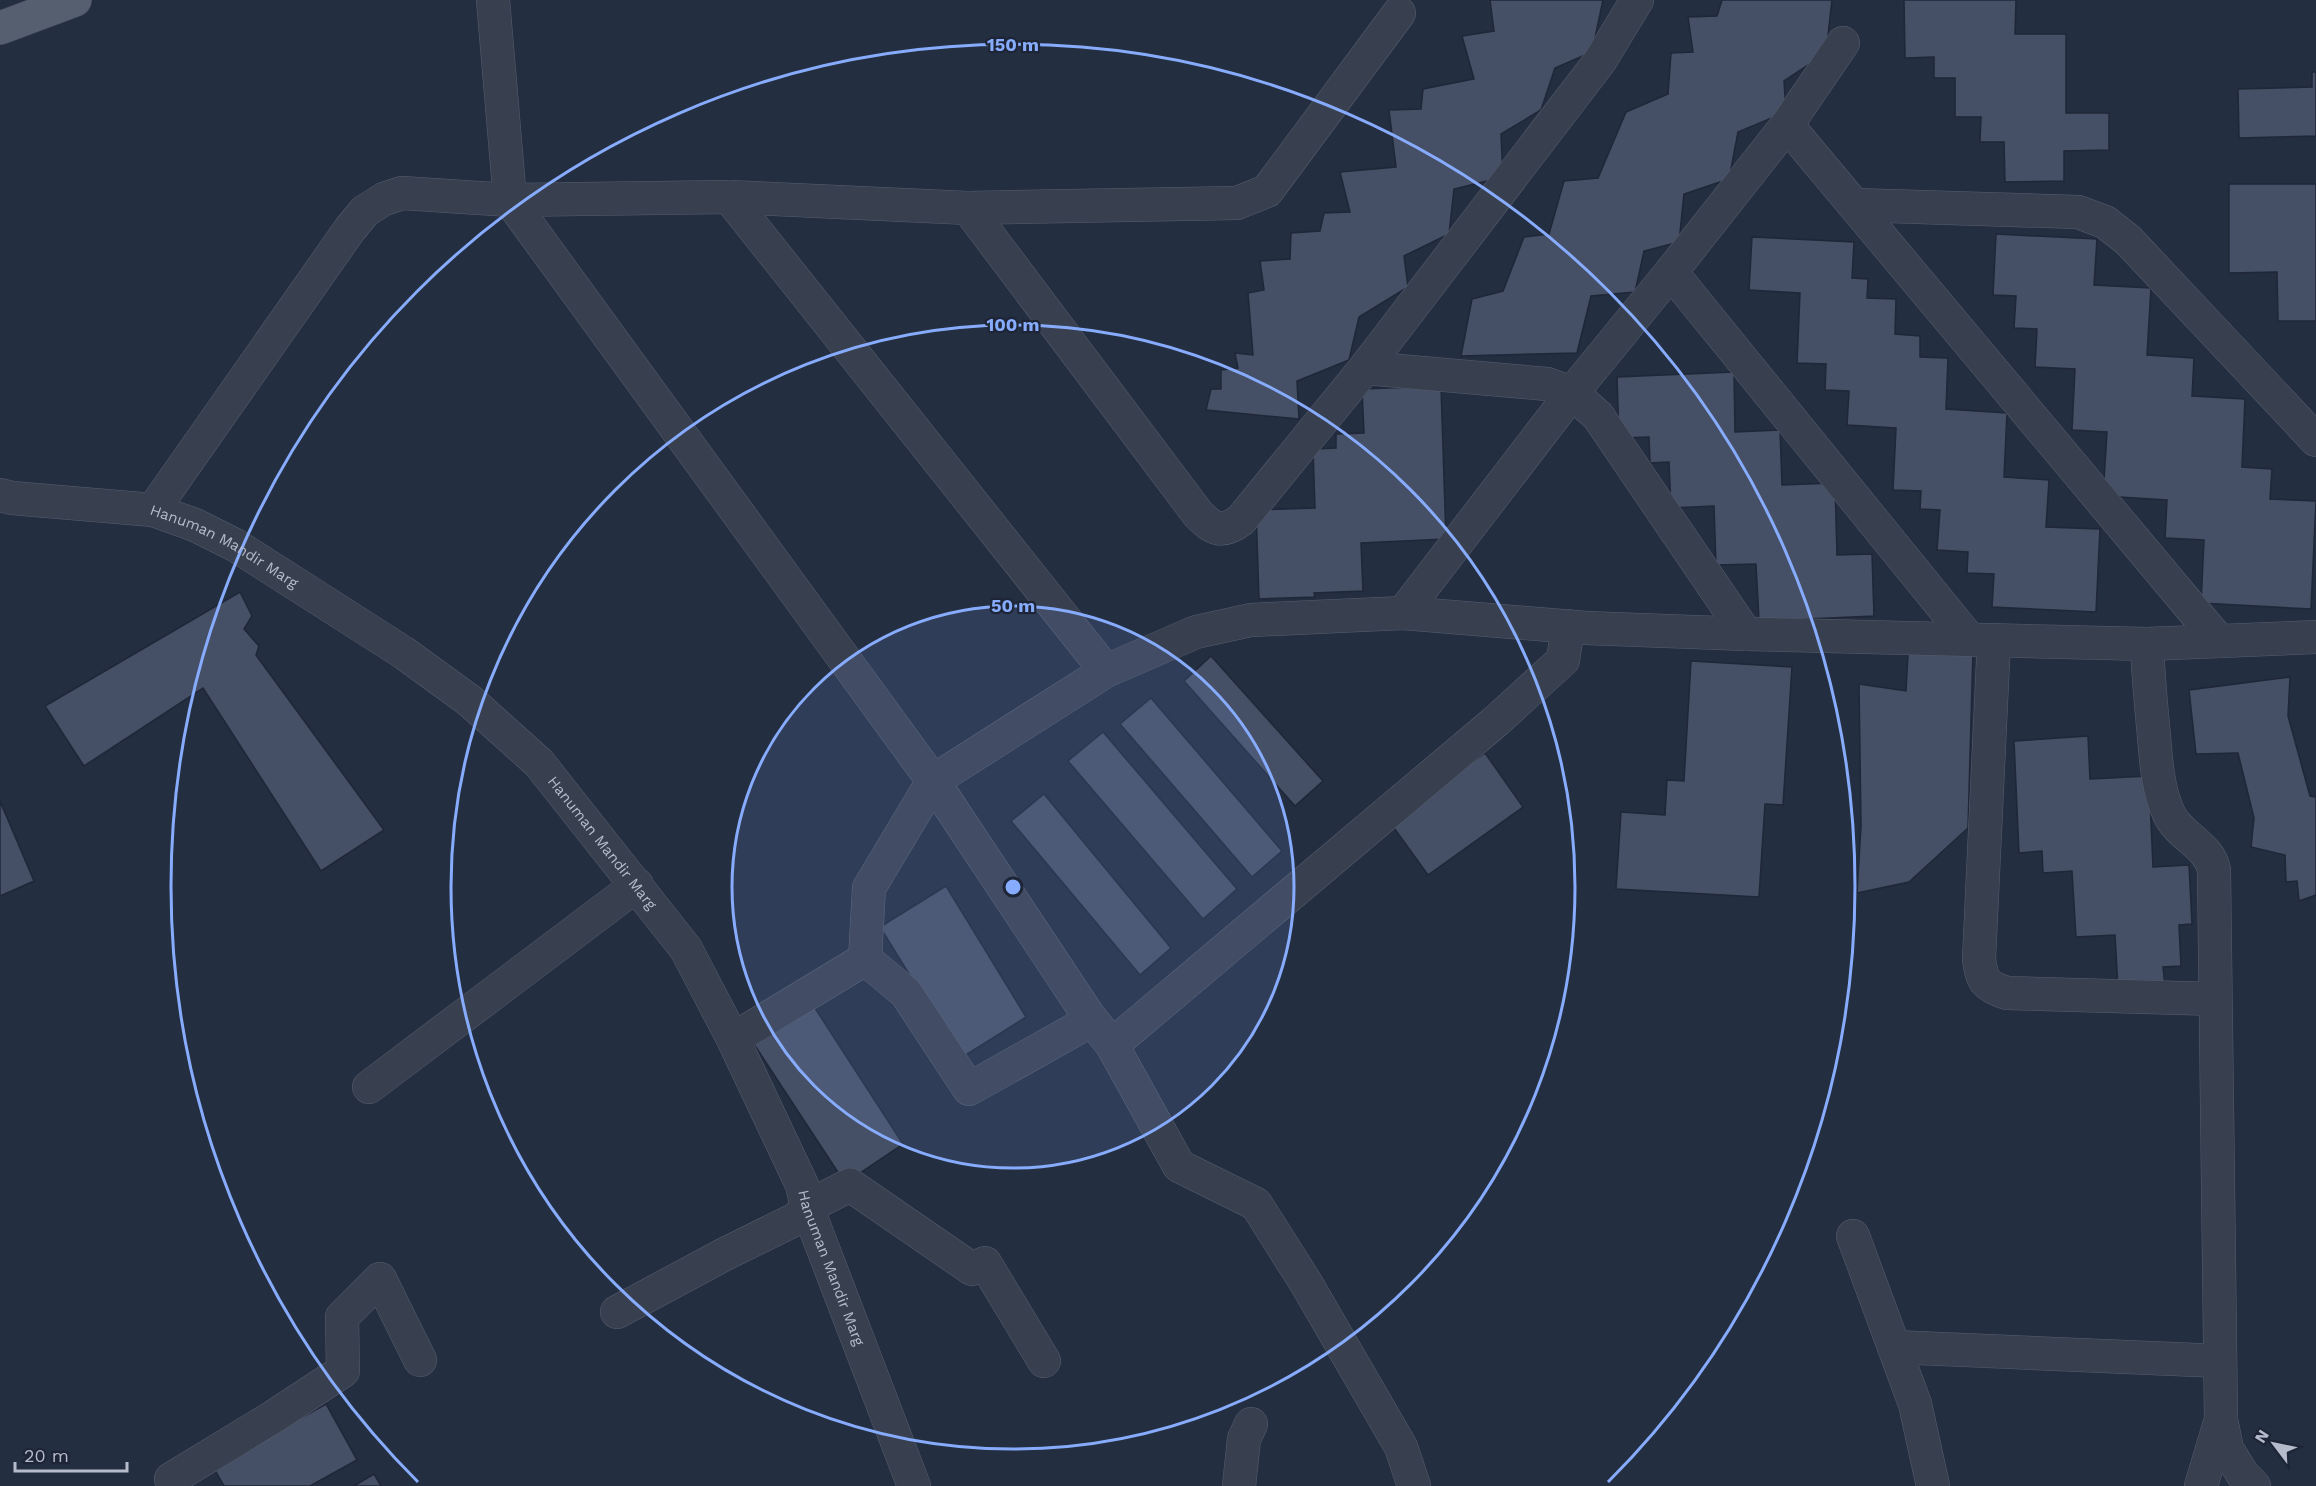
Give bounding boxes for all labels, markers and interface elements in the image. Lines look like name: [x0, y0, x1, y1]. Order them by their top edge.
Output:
text: 150 m: [987, 34, 1039, 55]
text: 100 m: [986, 314, 1040, 335]
street label: Hanuman Mandir Marg: [148, 501, 302, 592]
text: 50 m: [991, 595, 1035, 616]
street label: Hanuman Mandir Marg: [544, 773, 660, 913]
centre of rings: [1003, 877, 1023, 897]
street label: Hanuman Mandir Marg: [794, 1188, 868, 1348]
north arrow: [2244, 1414, 2304, 1474]
text: N: [2251, 1426, 2273, 1446]
scale bar: [15, 1435, 128, 1473]
text: 20 m: [24, 1445, 69, 1466]

